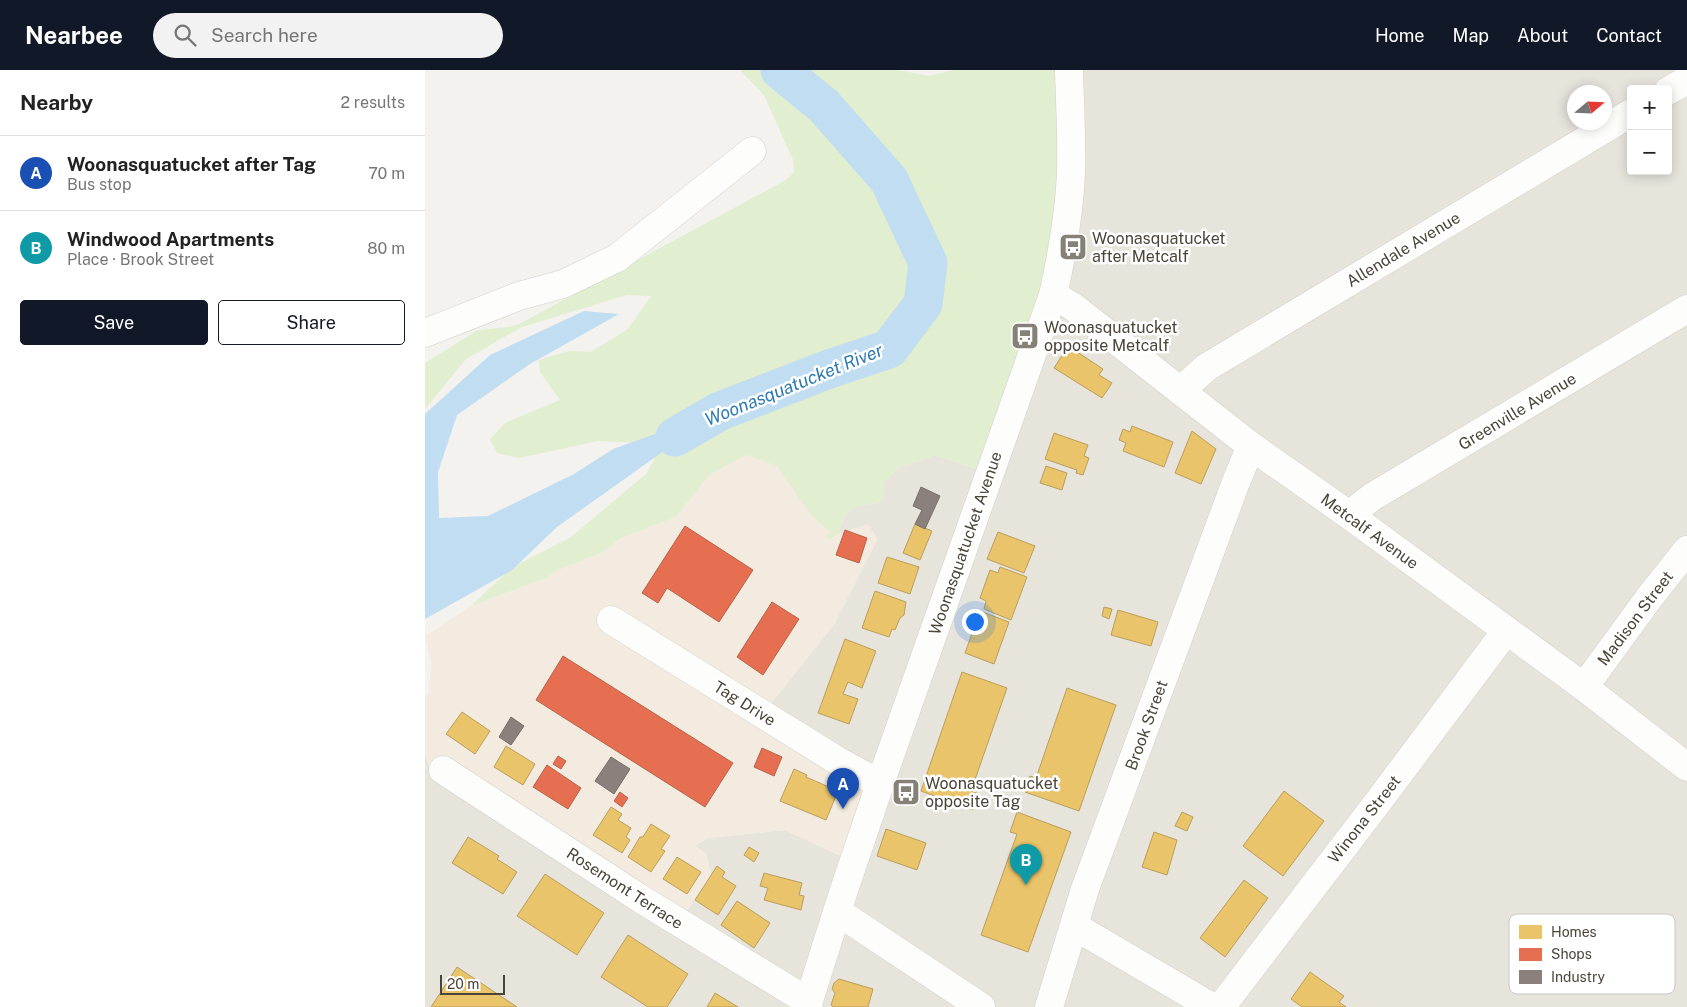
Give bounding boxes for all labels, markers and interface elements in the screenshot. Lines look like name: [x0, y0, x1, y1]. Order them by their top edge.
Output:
search box: [153, 13, 503, 58]
text: Nearbee: [25, 21, 123, 49]
icon: search: [171, 21, 199, 49]
text: Search here: [211, 24, 318, 46]
text: Home: [1375, 25, 1425, 46]
text: Map: [1453, 25, 1489, 46]
text: About: [1517, 25, 1568, 46]
text: Contact: [1596, 25, 1662, 46]
north arrow: [1567, 85, 1612, 130]
map controls: [1627, 85, 1672, 175]
button: +: [1627, 85, 1672, 130]
text: Nearby: [20, 90, 93, 115]
text: 2 results: [340, 93, 405, 112]
button: −: [1627, 130, 1672, 175]
text: Woonasquatucket after Tag: [67, 153, 316, 175]
text: A: [30, 164, 42, 183]
text: 70 m: [368, 164, 405, 183]
text: Bus stop: [67, 175, 131, 194]
street label: Allendale Avenue: [1343, 208, 1464, 291]
text: Windwood Apartments: [67, 228, 274, 250]
place label: Woonasquatucket after Metcalf: [1092, 229, 1226, 266]
bus stop icon: Woonasquatucket after Metcalf: [1058, 232, 1088, 262]
text: B: [31, 239, 41, 258]
text: 80 m: [367, 239, 405, 258]
text: Place · Brook Street: [67, 250, 214, 269]
button: Save: [20, 300, 208, 345]
button: Share: [218, 300, 405, 345]
place label: Woonasquatucket opposite Metcalf: [1044, 318, 1178, 355]
bus stop icon: Woonasquatucket opposite Metcalf: [1010, 321, 1040, 351]
water label: Woonasquatucket River: [702, 339, 886, 430]
street label: Greenville Avenue: [1455, 369, 1580, 454]
street label: Woonasquatucket Avenue: [925, 449, 1006, 637]
street label: Metcalf Avenue: [1317, 490, 1422, 573]
street label: Madison Street: [1594, 567, 1677, 669]
your location: [962, 609, 988, 635]
street label: Tag Drive: [710, 677, 779, 730]
street label: Brook Street: [1121, 677, 1172, 773]
pin: A: [827, 768, 859, 809]
street label: Winona Street: [1324, 772, 1405, 867]
place label: Woonasquatucket opposite Tag: [925, 774, 1059, 811]
bus stop icon: Woonasquatucket opposite Tag: [891, 777, 921, 807]
street label: Rosemont Terrace: [563, 844, 686, 933]
pin: B: [1010, 844, 1042, 885]
legend: [1509, 914, 1675, 994]
text: Homes: [1551, 924, 1597, 940]
text: Shops: [1551, 946, 1592, 962]
text: Industry: [1551, 969, 1606, 985]
scale bar: [440, 972, 505, 995]
text: 20 m: [447, 976, 479, 992]

